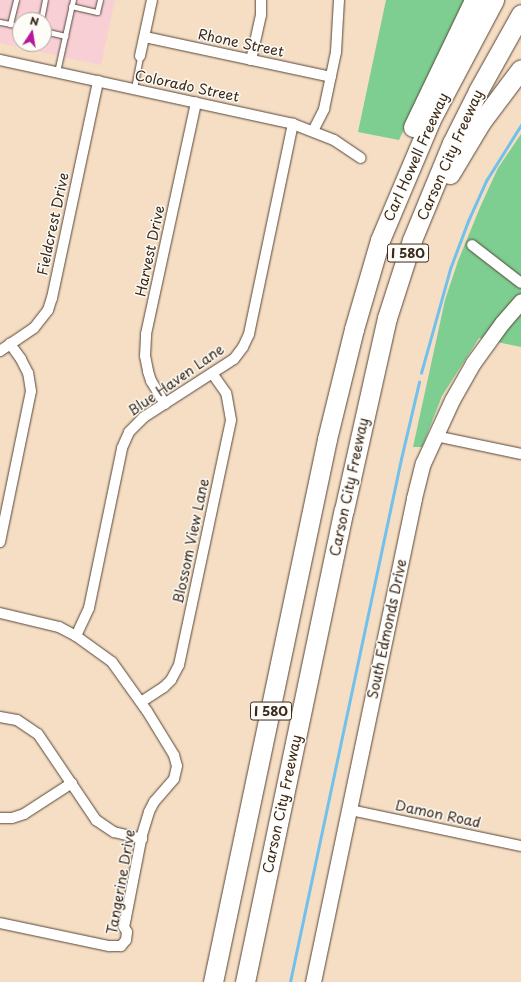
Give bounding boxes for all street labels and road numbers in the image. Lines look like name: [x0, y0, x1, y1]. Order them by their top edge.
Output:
street label: Rhone Street: [196, 26, 286, 60]
street label: Colorado Street: [133, 67, 241, 105]
street label: Carson City Freeway: [413, 86, 487, 224]
street label: Carl Howell Freeway: [380, 90, 452, 224]
street label: Fieldcrest Drive: [34, 171, 72, 277]
street label: Harvest Drive: [132, 204, 168, 298]
road number: I 580: [386, 242, 430, 264]
street label: Blue Haven Lane: [125, 341, 227, 419]
street label: Carson City Freeway: [326, 415, 372, 559]
street label: Blossom View Lane: [170, 477, 212, 605]
street label: South Edmonds Drive: [364, 557, 410, 701]
road number: I 580: [249, 700, 293, 722]
street label: Carson City Freeway: [259, 732, 305, 876]
street label: Damon Road: [394, 797, 482, 831]
street label: Tangerine Drive: [103, 828, 139, 936]

